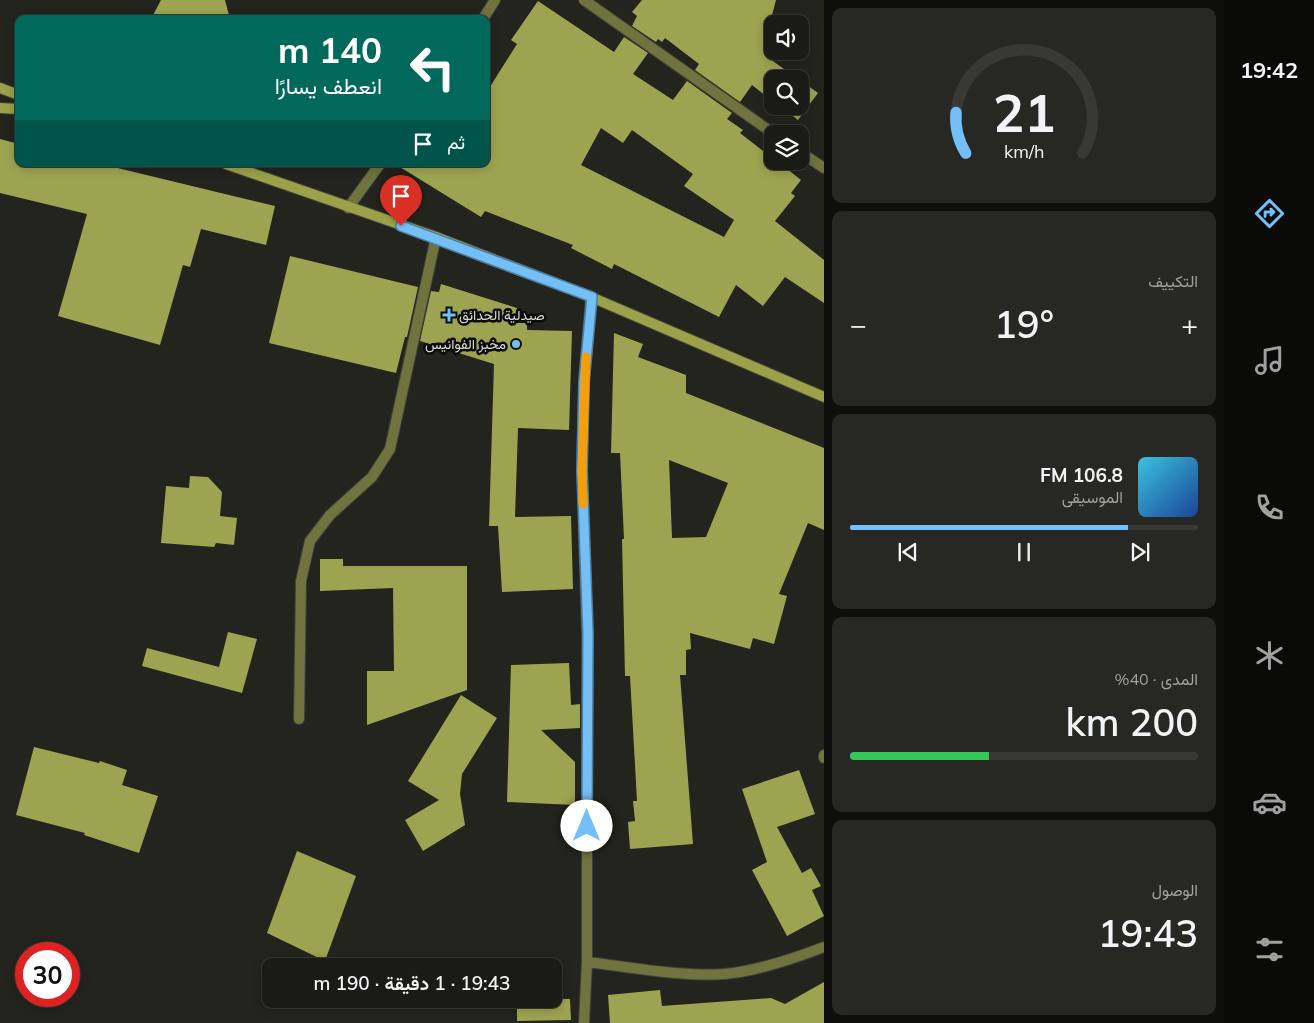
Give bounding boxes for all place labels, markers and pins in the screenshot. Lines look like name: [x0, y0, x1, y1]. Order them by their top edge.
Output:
pin: [380, 175, 422, 226]
place label: صيدلية الحدائق: [459, 306, 545, 324]
marker: صيدلية الحدائق: [443, 309, 455, 321]
place label: مخبز الفوانيس: [425, 335, 506, 353]
marker: مخبز الفوانيس: [510, 338, 522, 350]

